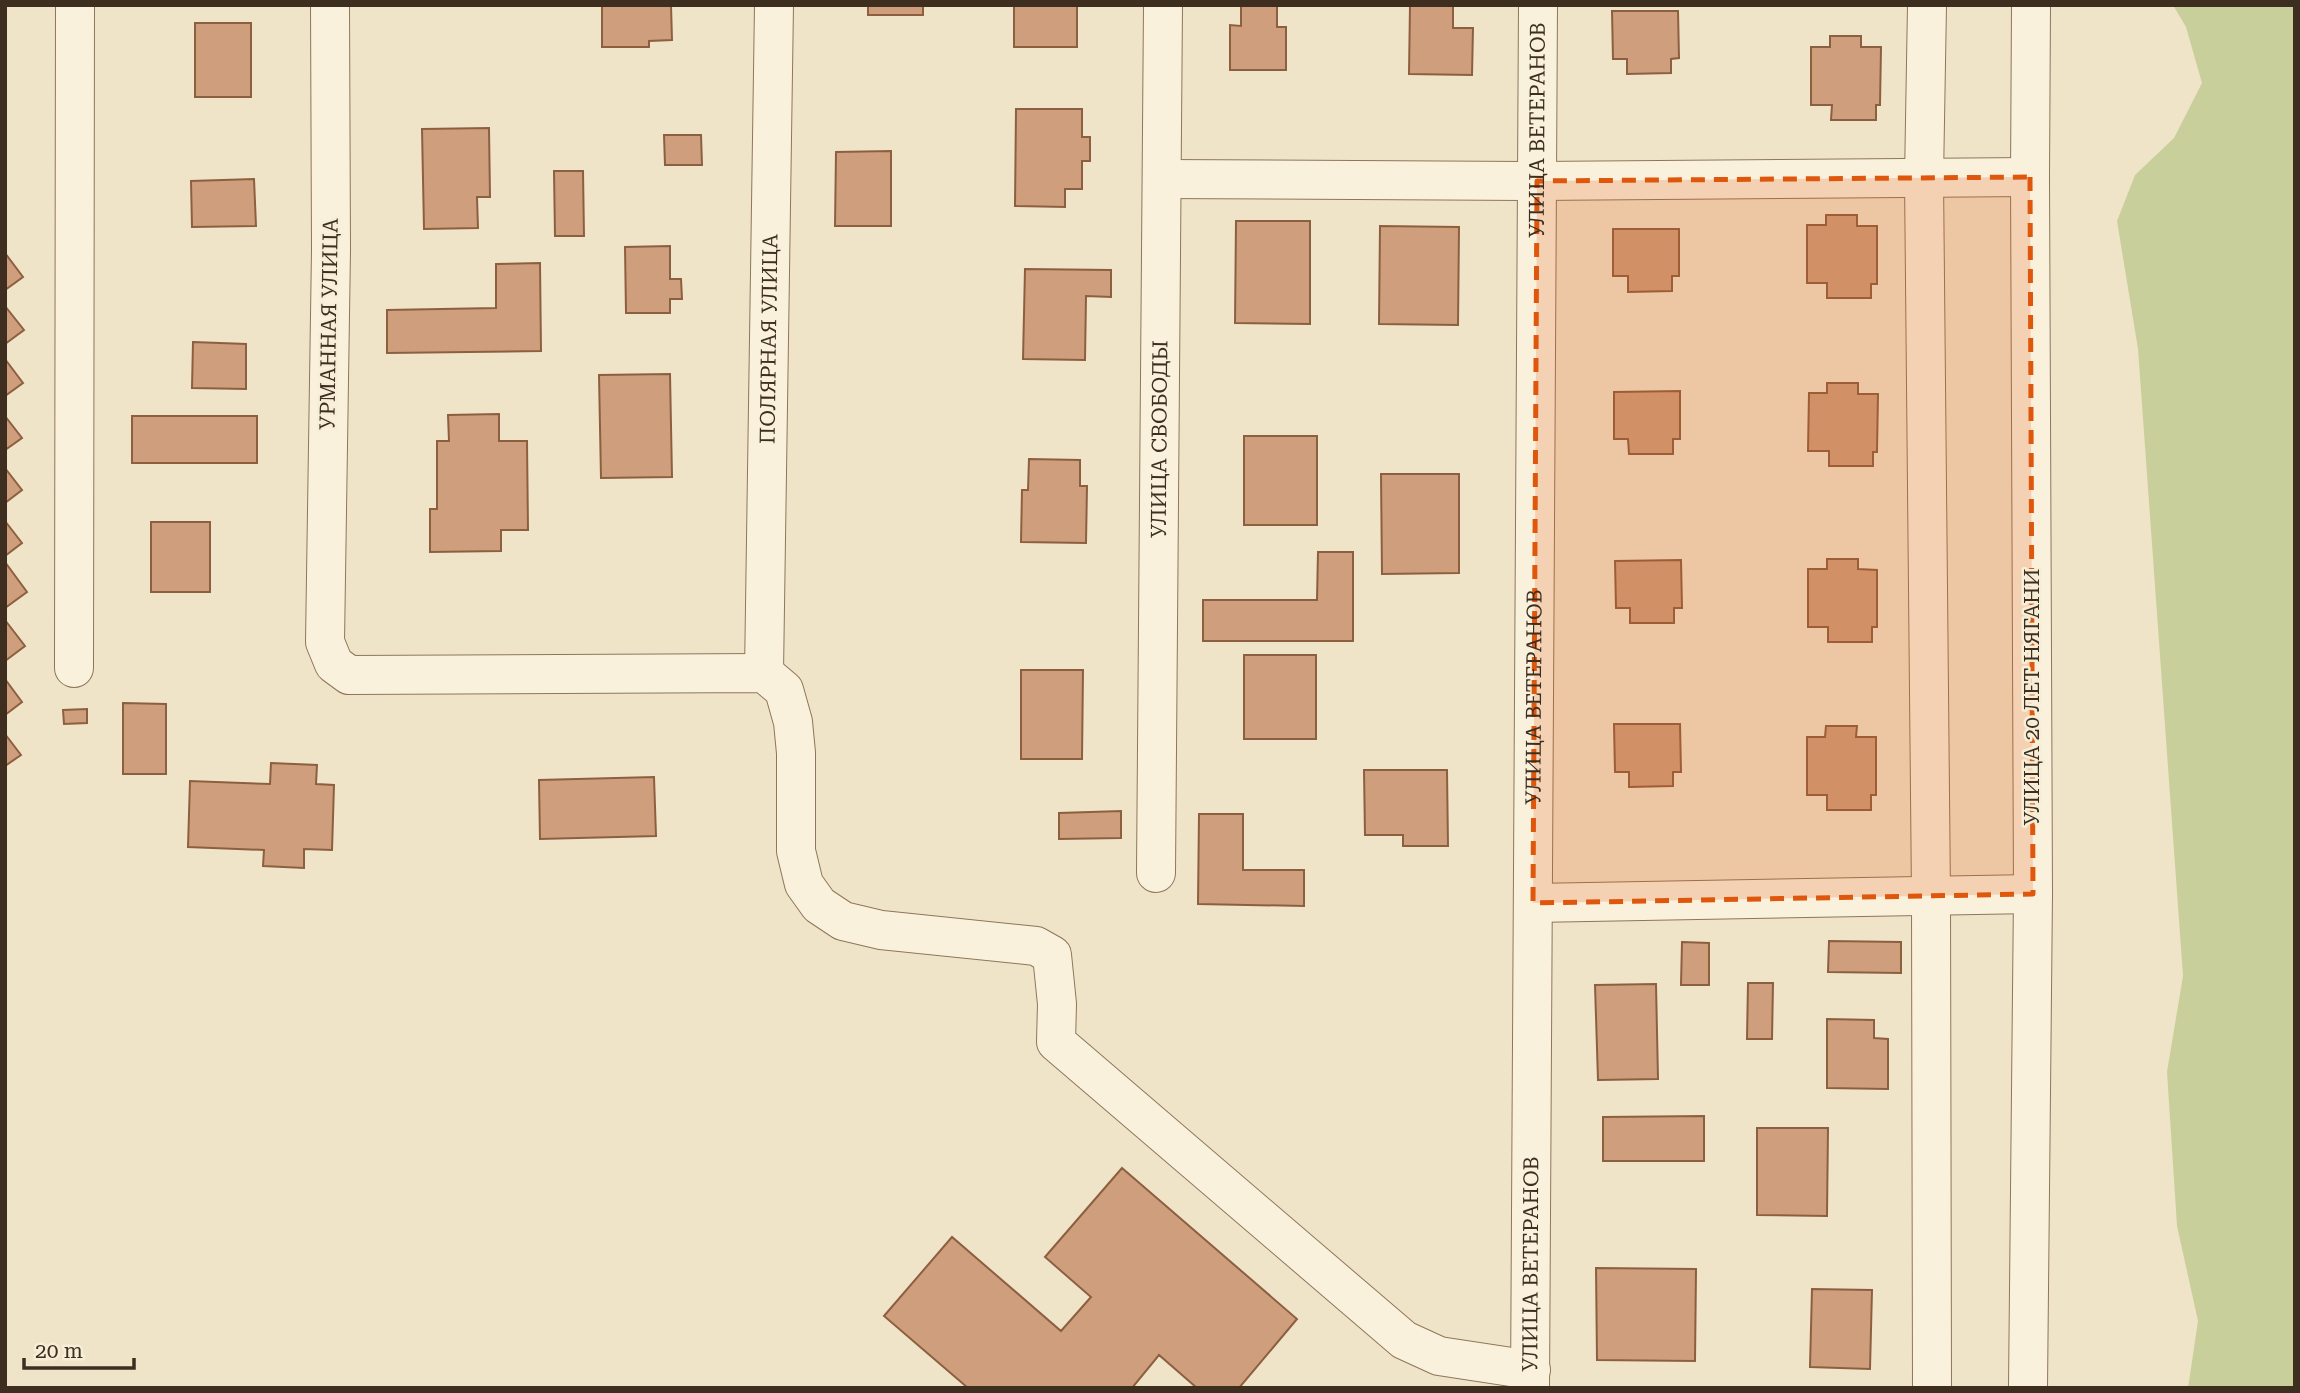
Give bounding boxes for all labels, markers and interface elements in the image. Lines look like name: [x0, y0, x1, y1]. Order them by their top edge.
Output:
street label: УЛИЦА ВЕТЕРАНОВ: [1525, 22, 1550, 238]
street label: УРМАННАЯ УЛИЦА: [315, 218, 343, 430]
street label: ПОЛЯРНАЯ УЛИЦА: [755, 234, 783, 444]
street label: УЛИЦА СВОБОДЫ: [1147, 340, 1172, 538]
street label: УЛИЦА 20 ЛЕТ НЯГАНИ: [2020, 569, 2044, 825]
street label: УЛИЦА ВЕТЕРАНОВ: [1521, 589, 1547, 805]
street label: УЛИЦА ВЕТЕРАНОВ: [1518, 1156, 1543, 1372]
scale bar: [24, 1326, 135, 1370]
text: 20 m: [35, 1339, 83, 1363]

